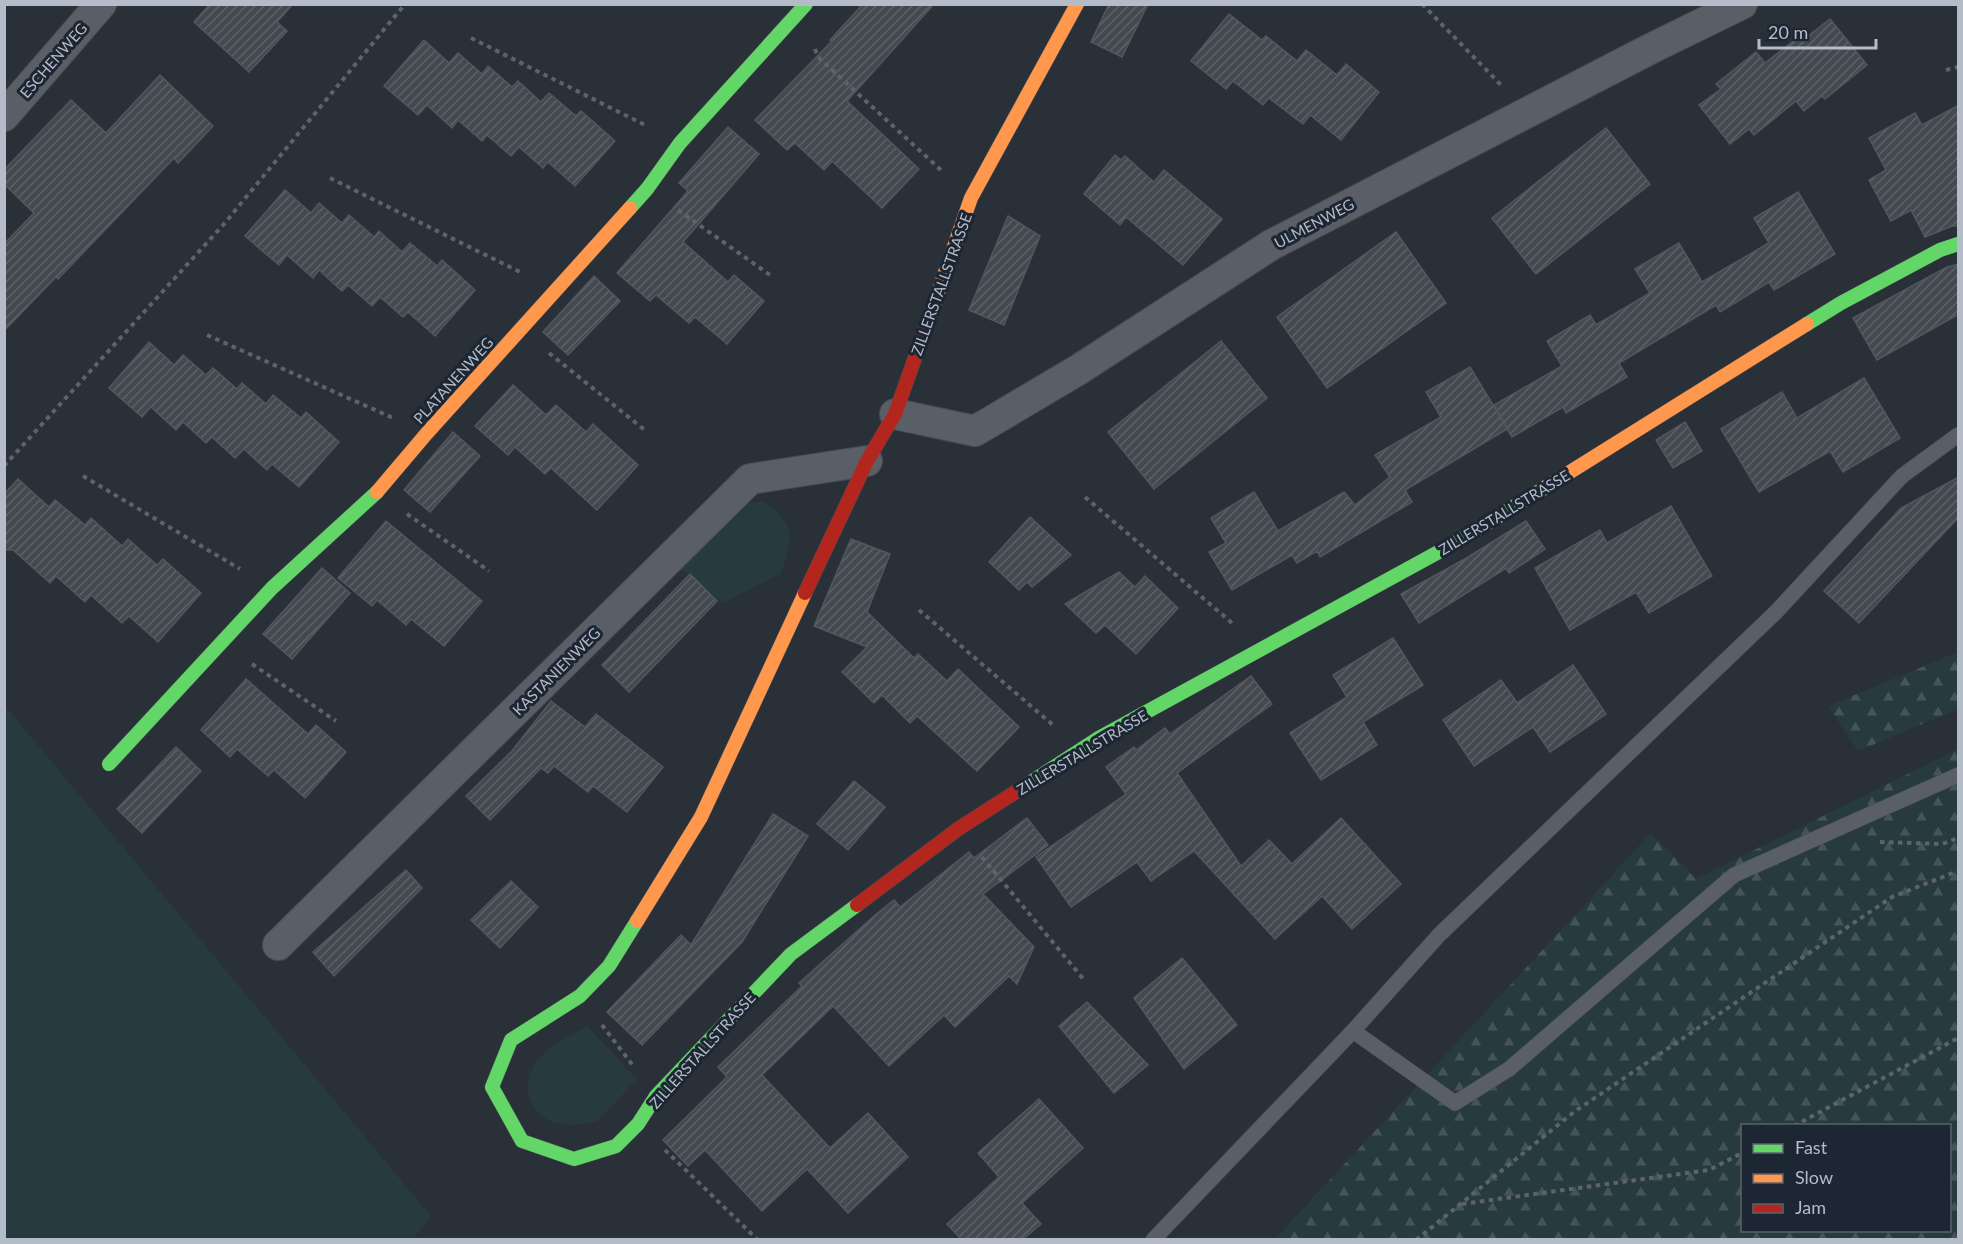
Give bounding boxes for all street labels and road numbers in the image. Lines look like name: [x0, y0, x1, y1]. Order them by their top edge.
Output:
street label: ESCHENWEG: [16, 19, 90, 101]
street label: ULMENWEG: [1271, 194, 1357, 252]
street label: ZILLERSTALLSTRASSE: [907, 211, 975, 357]
street label: PLATANENWEG: [409, 333, 497, 427]
street label: ZILLERSTALLSTRASSE: [1435, 466, 1573, 558]
street label: KASTANIENWEG: [508, 623, 604, 719]
street label: ZILLERSTALLSTRASSE: [1013, 706, 1151, 798]
street label: ZILLERSTALLSTRASSE: [645, 988, 759, 1112]

